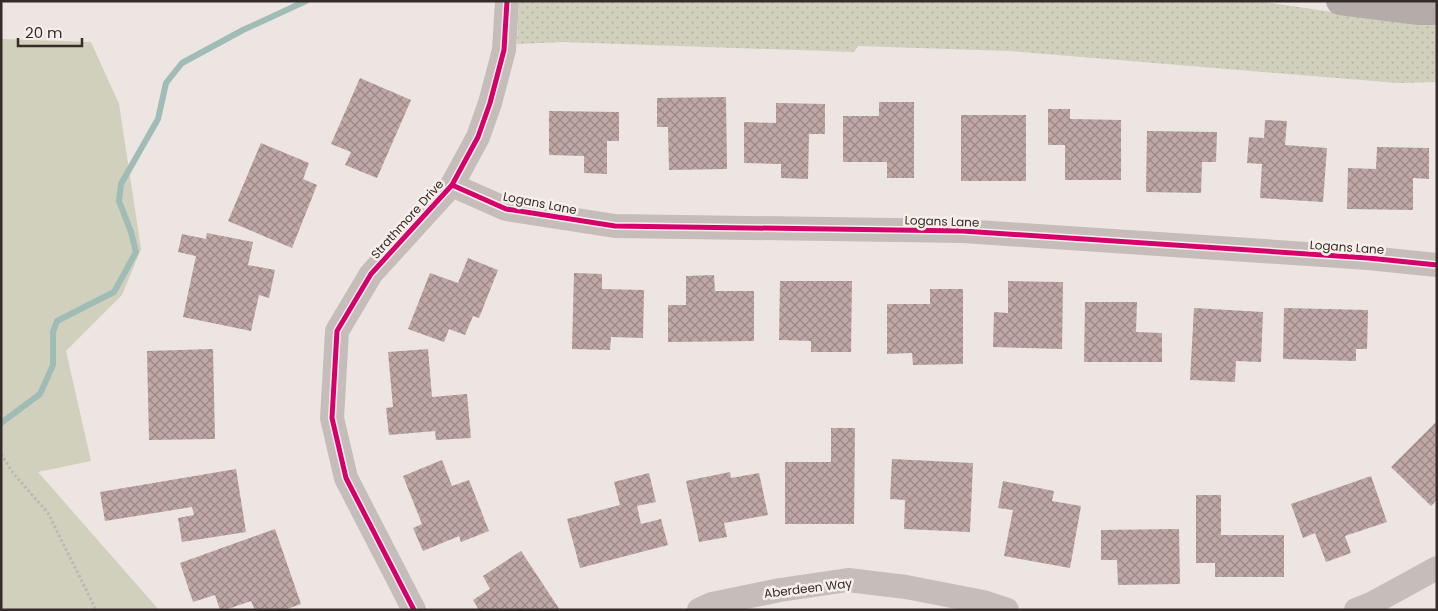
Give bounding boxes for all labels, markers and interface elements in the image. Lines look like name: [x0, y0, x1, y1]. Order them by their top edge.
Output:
scale bar: [18, 15, 81, 47]
text: 20 m: [25, 22, 63, 43]
street label: Strathmore Drive: [367, 176, 447, 262]
street label: Logans Lane: [502, 188, 578, 218]
street label: Logans Lane: [904, 211, 980, 231]
street label: Logans Lane: [1309, 236, 1385, 258]
street label: Aberdeen Way: [763, 574, 853, 602]

